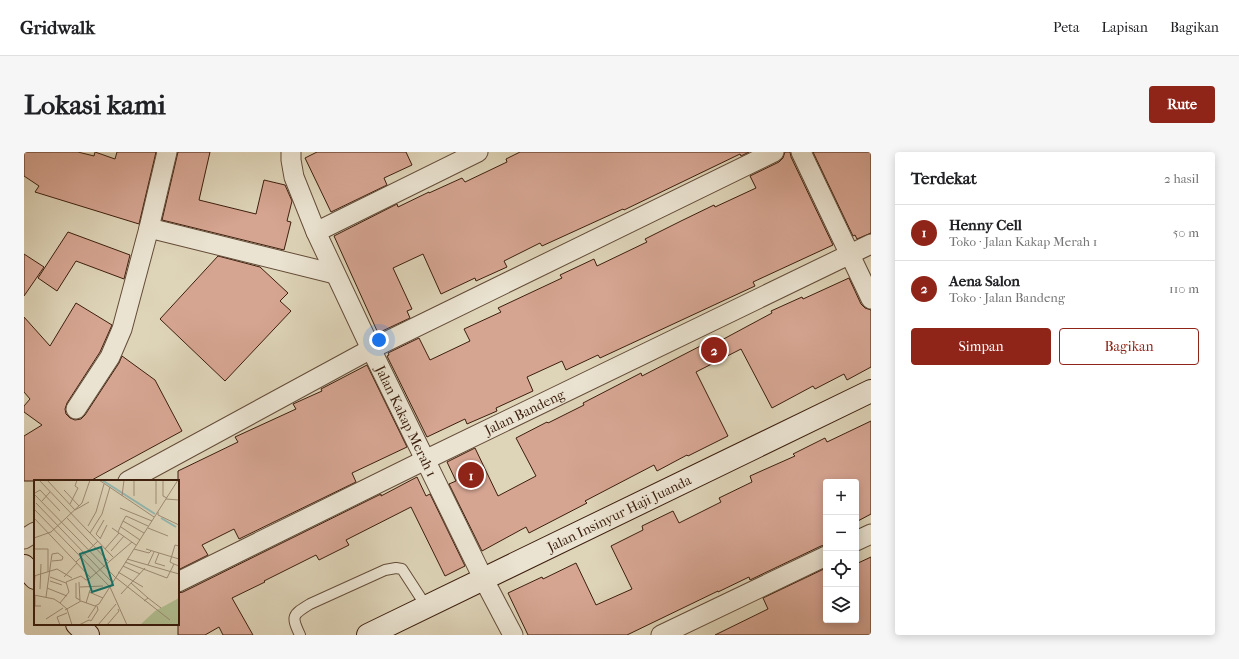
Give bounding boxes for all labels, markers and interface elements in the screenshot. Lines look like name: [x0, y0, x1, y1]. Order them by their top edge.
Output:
text: Gridwalk: [20, 17, 95, 39]
text: Peta: [1053, 19, 1080, 36]
text: Lapisan: [1102, 19, 1148, 36]
text: Bagikan: [1170, 19, 1219, 36]
button: Rute: [1149, 86, 1215, 123]
text: Lokasi kami: [24, 88, 166, 121]
text: Terdekat: [911, 168, 977, 188]
text: 2 hasil: [1164, 171, 1199, 186]
text: Henny Cell: [949, 216, 1022, 234]
text: 1: [922, 225, 926, 240]
text: 50 m: [1173, 225, 1199, 240]
text: Toko · Jalan Kakap Merah 1: [949, 234, 1097, 249]
text: Aena Salon: [949, 272, 1020, 290]
text: 2: [921, 281, 927, 296]
text: 110 m: [1169, 281, 1199, 296]
text: Toko · Jalan Bandeng: [949, 290, 1065, 305]
button: Simpan: [911, 328, 1051, 365]
button: Bagikan: [1059, 328, 1199, 365]
your location: [369, 330, 389, 350]
pin: 2: [701, 335, 727, 365]
street label: Jalan Kakap Merah 1: [371, 362, 441, 480]
street label: Jalan Bandeng: [481, 385, 568, 439]
pin: 1: [458, 460, 484, 490]
street label: Jalan Insinyur Haji Juanda: [543, 471, 694, 556]
map controls: [823, 479, 859, 623]
button: +: [823, 479, 859, 515]
inset map: [34, 480, 179, 625]
button: −: [823, 515, 859, 551]
button: locate: [823, 551, 859, 587]
button: layers: [823, 587, 859, 623]

